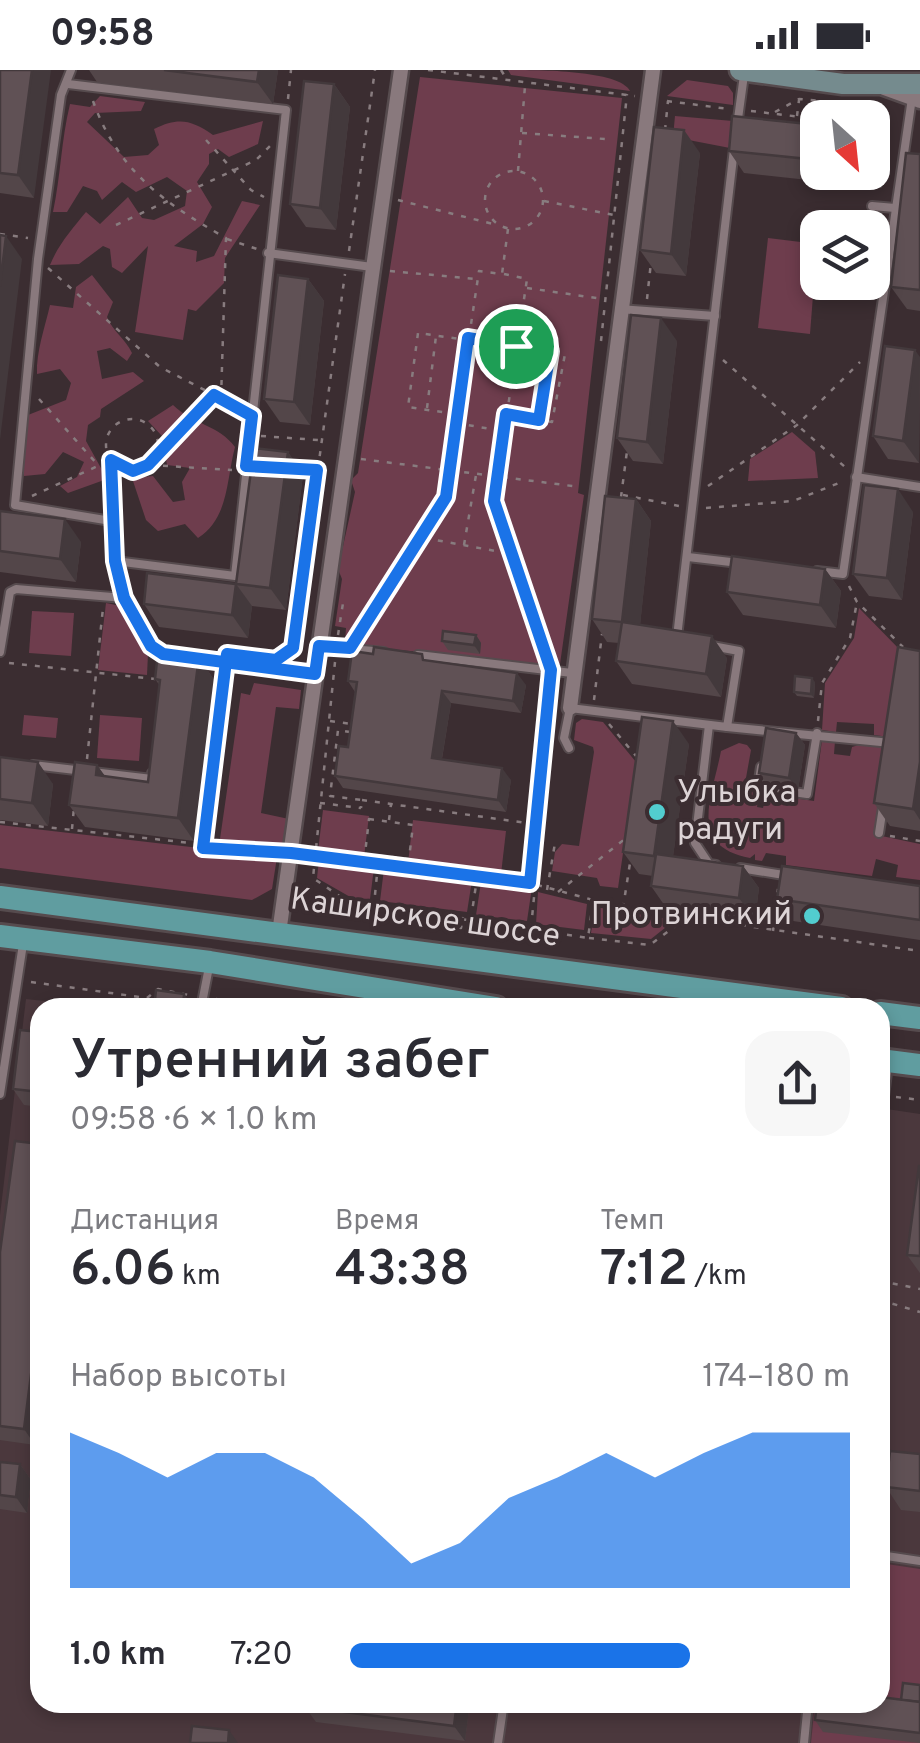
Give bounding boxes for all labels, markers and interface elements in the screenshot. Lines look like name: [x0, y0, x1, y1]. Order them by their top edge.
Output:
text: 09:58: [50, 11, 155, 60]
north arrow: [800, 100, 890, 190]
map controls: [800, 100, 890, 300]
button: layers: [800, 210, 890, 300]
pin: [474, 304, 559, 389]
icon: arrive: [489, 319, 544, 374]
place label: Улыбка радуги: [677, 774, 796, 851]
marker: Улыбка радуги: [646, 801, 668, 823]
street label: Каширское шоссе: [288, 880, 562, 958]
place label: Протвинский: [591, 896, 792, 936]
marker: Протвинский: [801, 905, 823, 927]
text: Утренний забег: [70, 1028, 490, 1098]
button: share: [745, 1031, 850, 1136]
text: 09:58 · 6 × 1.0 km: [70, 1101, 317, 1141]
text: Дистанция: [70, 1204, 219, 1240]
text: Время: [335, 1204, 419, 1240]
text: Темп: [600, 1204, 664, 1240]
text: 6.06: [70, 1240, 175, 1303]
text: 43:38: [335, 1240, 470, 1303]
text: 7:12: [600, 1240, 688, 1303]
text: km: [175, 1259, 221, 1295]
text: /km: [688, 1259, 747, 1295]
text: Набор высоты: [70, 1358, 287, 1398]
text: 174–180 m: [702, 1358, 850, 1398]
text: 1.0 km: [70, 1636, 166, 1676]
text: 7:20: [230, 1636, 293, 1676]

